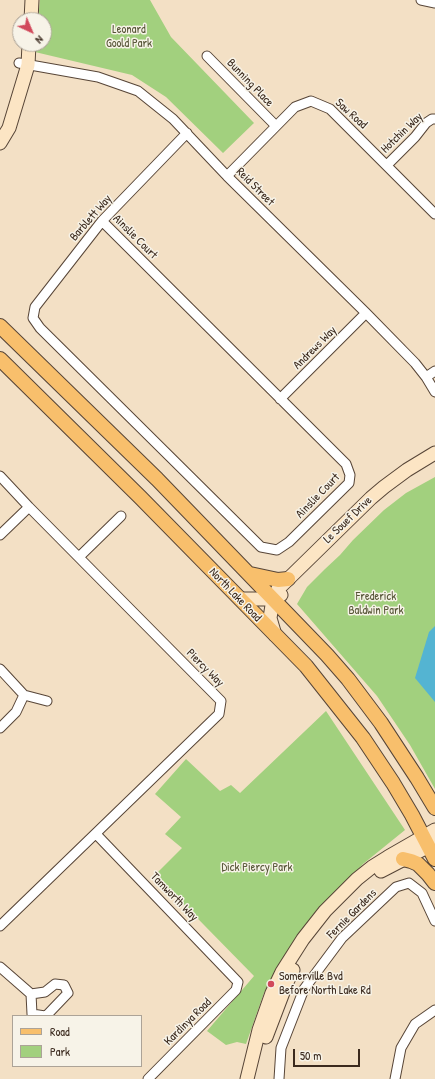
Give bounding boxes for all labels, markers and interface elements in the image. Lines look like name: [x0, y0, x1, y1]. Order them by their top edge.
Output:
north arrow: [12, 12, 52, 52]
park label: Leonard Goold Park: [106, 23, 152, 51]
text: N: [33, 33, 47, 47]
street label: Bunning Place: [224, 56, 276, 110]
street label: Saw Road: [332, 96, 370, 132]
street label: Hotchin Way: [378, 110, 426, 156]
street label: Reid Street: [233, 165, 277, 209]
street label: Barblett Way: [67, 192, 115, 244]
street label: Ainslie Court: [110, 212, 160, 262]
street label: Andrews Way: [290, 323, 340, 373]
street label: Ainslie Court: [293, 471, 343, 521]
street label: Le Souef Drive: [321, 493, 375, 547]
street label: North Lake Road: [206, 565, 264, 625]
park label: Frederick Baldwin Park: [348, 590, 404, 618]
street label: Piercy Way: [183, 646, 227, 690]
park label: Dick Piercy Park: [221, 861, 293, 875]
street label: Tamworth Way: [147, 869, 201, 925]
street label: Fernie Gardens: [324, 886, 380, 942]
place label: Somerville Bvd Before North Lake Rd: [279, 970, 371, 998]
marker: Somerville Bvd Before North Lake Rd: [266, 979, 276, 989]
street label: Kardinya Road: [161, 995, 215, 1049]
legend: [12, 1015, 142, 1067]
text: Road: [50, 1023, 70, 1040]
scale bar: [295, 1041, 362, 1067]
text: Park: [50, 1043, 70, 1060]
text: 50 m: [300, 1047, 321, 1064]

